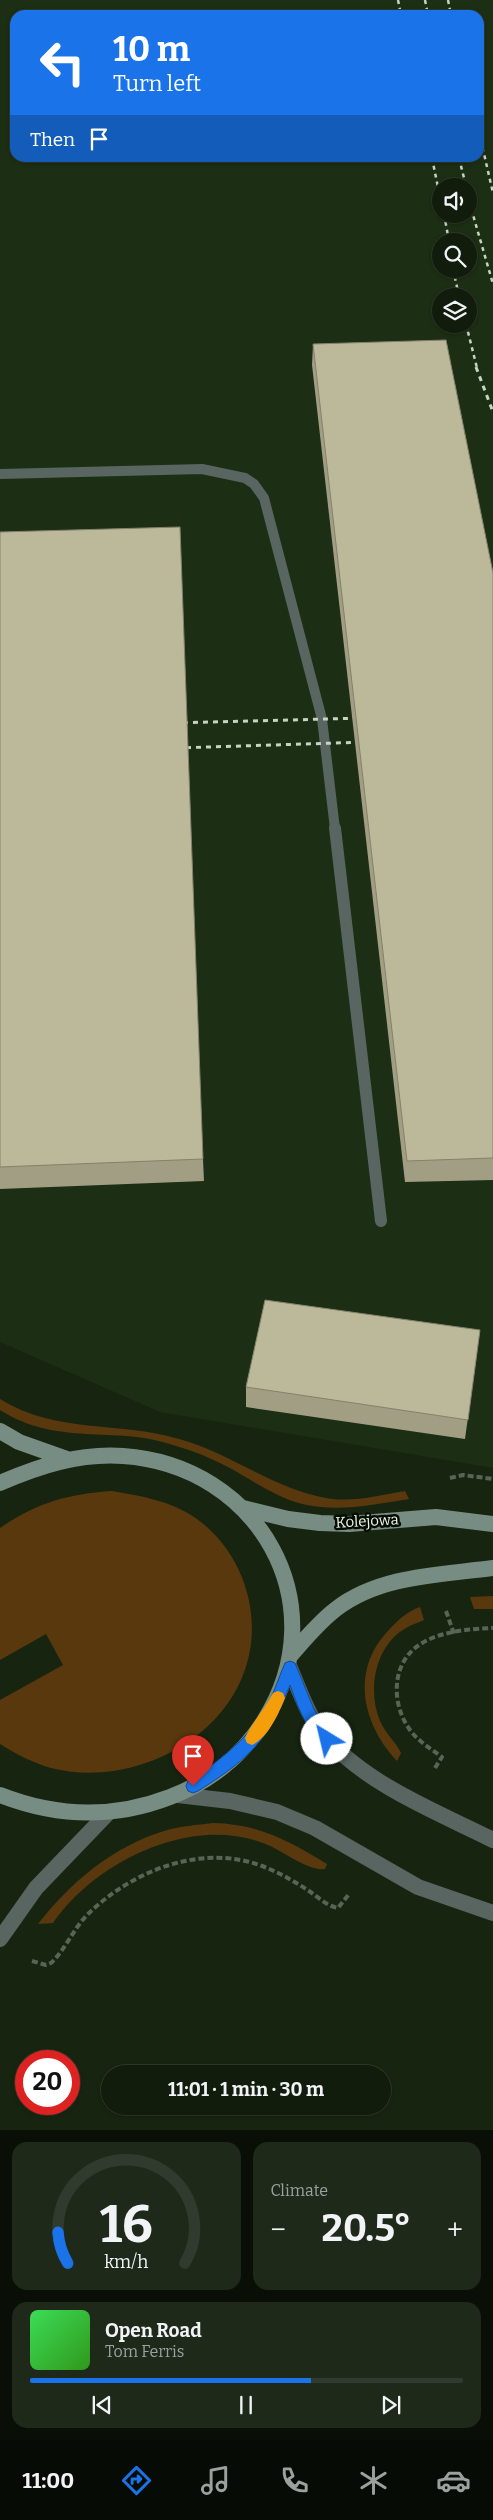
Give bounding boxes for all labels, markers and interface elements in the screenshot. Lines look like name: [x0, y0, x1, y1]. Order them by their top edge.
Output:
text: 10 m: [113, 28, 190, 70]
icon: left: [30, 30, 95, 95]
text: Turn left: [113, 70, 201, 97]
icon: arrive: [85, 125, 113, 153]
text: Then: [30, 128, 75, 151]
map controls: [432, 178, 477, 333]
button: sound: [432, 178, 477, 223]
button: search: [432, 233, 477, 278]
button: layers: [432, 288, 477, 333]
street label: Kolejowa: [335, 1510, 399, 1532]
position arrow: [300, 1712, 352, 1764]
pin: [172, 1735, 214, 1786]
icon: arrive: [179, 1742, 207, 1770]
speed limit sign: 20: [15, 2050, 80, 2115]
text: 11:01 · 1 min · 30 m: [168, 2078, 324, 2101]
text: Climate: [271, 2181, 328, 2200]
text: 16: [100, 2193, 153, 2256]
text: 20.5°: [322, 2205, 411, 2251]
text: −: [271, 2213, 286, 2246]
text: +: [447, 2213, 463, 2246]
text: km/h: [104, 2251, 148, 2273]
text: Open Road: [105, 2319, 202, 2342]
text: Tom Ferris: [105, 2342, 184, 2361]
icon: previous: [88, 2391, 116, 2419]
icon: pause: [232, 2391, 260, 2419]
icon: next: [377, 2391, 405, 2419]
icon: directions: [119, 2463, 154, 2498]
icon: music: [198, 2463, 233, 2498]
icon: phone: [277, 2463, 312, 2498]
icon: climate: [356, 2463, 391, 2498]
icon: car: [436, 2463, 471, 2498]
text: 11:00: [22, 2467, 74, 2494]

